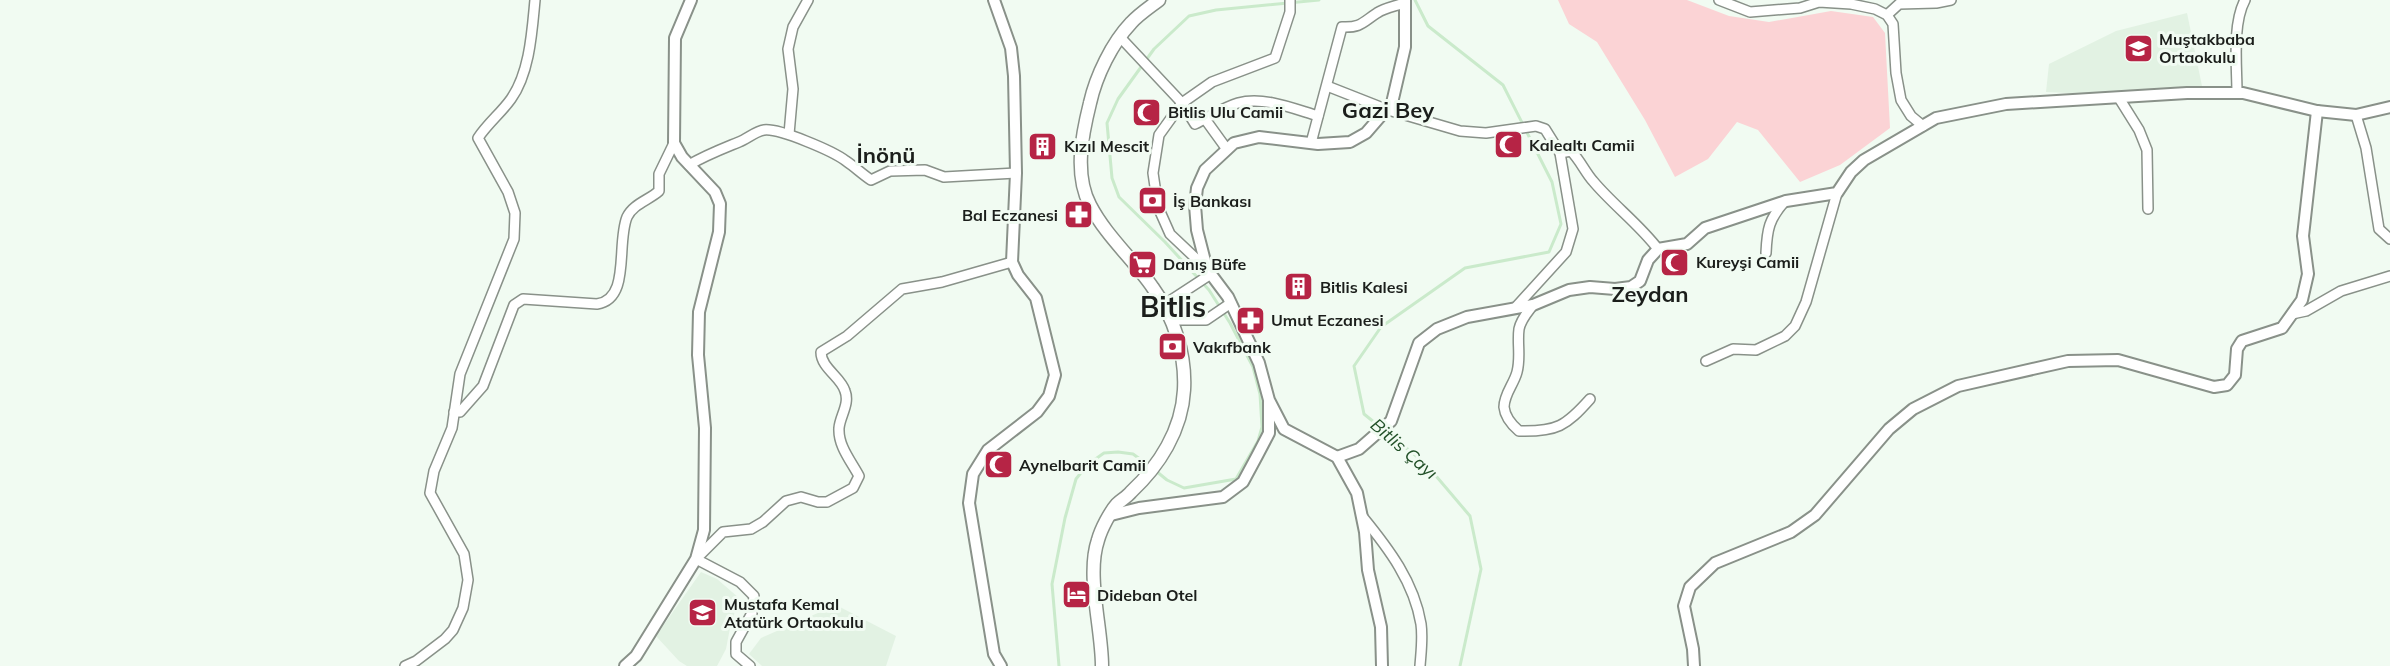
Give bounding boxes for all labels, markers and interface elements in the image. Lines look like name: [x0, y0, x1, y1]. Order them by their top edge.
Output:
place label: Muştakbaba Ortaokulu: [2159, 29, 2255, 67]
school or university icon: Muştakbaba Ortaokulu: [2122, 32, 2154, 64]
mosque icon: Bitlis Ulu Camii: [1131, 96, 1163, 128]
district label: Gazi Bey: [1342, 96, 1434, 124]
place label: Bitlis Ulu Camii: [1168, 102, 1283, 122]
mosque icon: Kalealtı Camii: [1492, 129, 1524, 161]
building icon: Kızıl Mescit: [1027, 130, 1059, 162]
place label: Kalealtı Camii: [1529, 135, 1635, 155]
place label: Kızıl Mescit: [1064, 136, 1149, 156]
district label: İnönü: [857, 141, 915, 169]
bank icon: İş Bankası: [1136, 185, 1168, 217]
place label: İş Bankası: [1173, 191, 1251, 211]
pharmacy icon: Bal Eczanesi: [1063, 199, 1095, 231]
place label: Bal Eczanesi: [962, 205, 1058, 225]
mosque icon: Kureyşi Camii: [1659, 246, 1691, 278]
supermarket icon: Danış Büfe: [1126, 248, 1158, 280]
place label: Kureyşi Camii: [1696, 252, 1799, 272]
place label: Danış Büfe: [1163, 254, 1247, 274]
building icon: Bitlis Kalesi: [1283, 271, 1315, 303]
place label: Bitlis Kalesi: [1320, 277, 1408, 297]
district label: Zeydan: [1611, 280, 1689, 308]
district label: Bitlis: [1140, 289, 1206, 324]
pharmacy icon: Umut Eczanesi: [1234, 304, 1266, 336]
place label: Umut Eczanesi: [1271, 310, 1384, 330]
bank icon: Vakıfbank: [1156, 331, 1188, 363]
place label: Vakıfbank: [1192, 337, 1272, 357]
water label: Bitlis Çayı: [1366, 413, 1443, 484]
mosque icon: Aynelbarit Camii: [982, 449, 1014, 481]
place label: Aynelbarit Camii: [1019, 455, 1146, 475]
hotel icon: Dideban Otel: [1060, 579, 1092, 611]
place label: Dideban Otel: [1097, 585, 1197, 605]
place label: Mustafa Kemal Atatürk Ortaokulu: [724, 594, 864, 632]
school or university icon: Mustafa Kemal Atatürk Ortaokulu: [687, 597, 719, 629]

